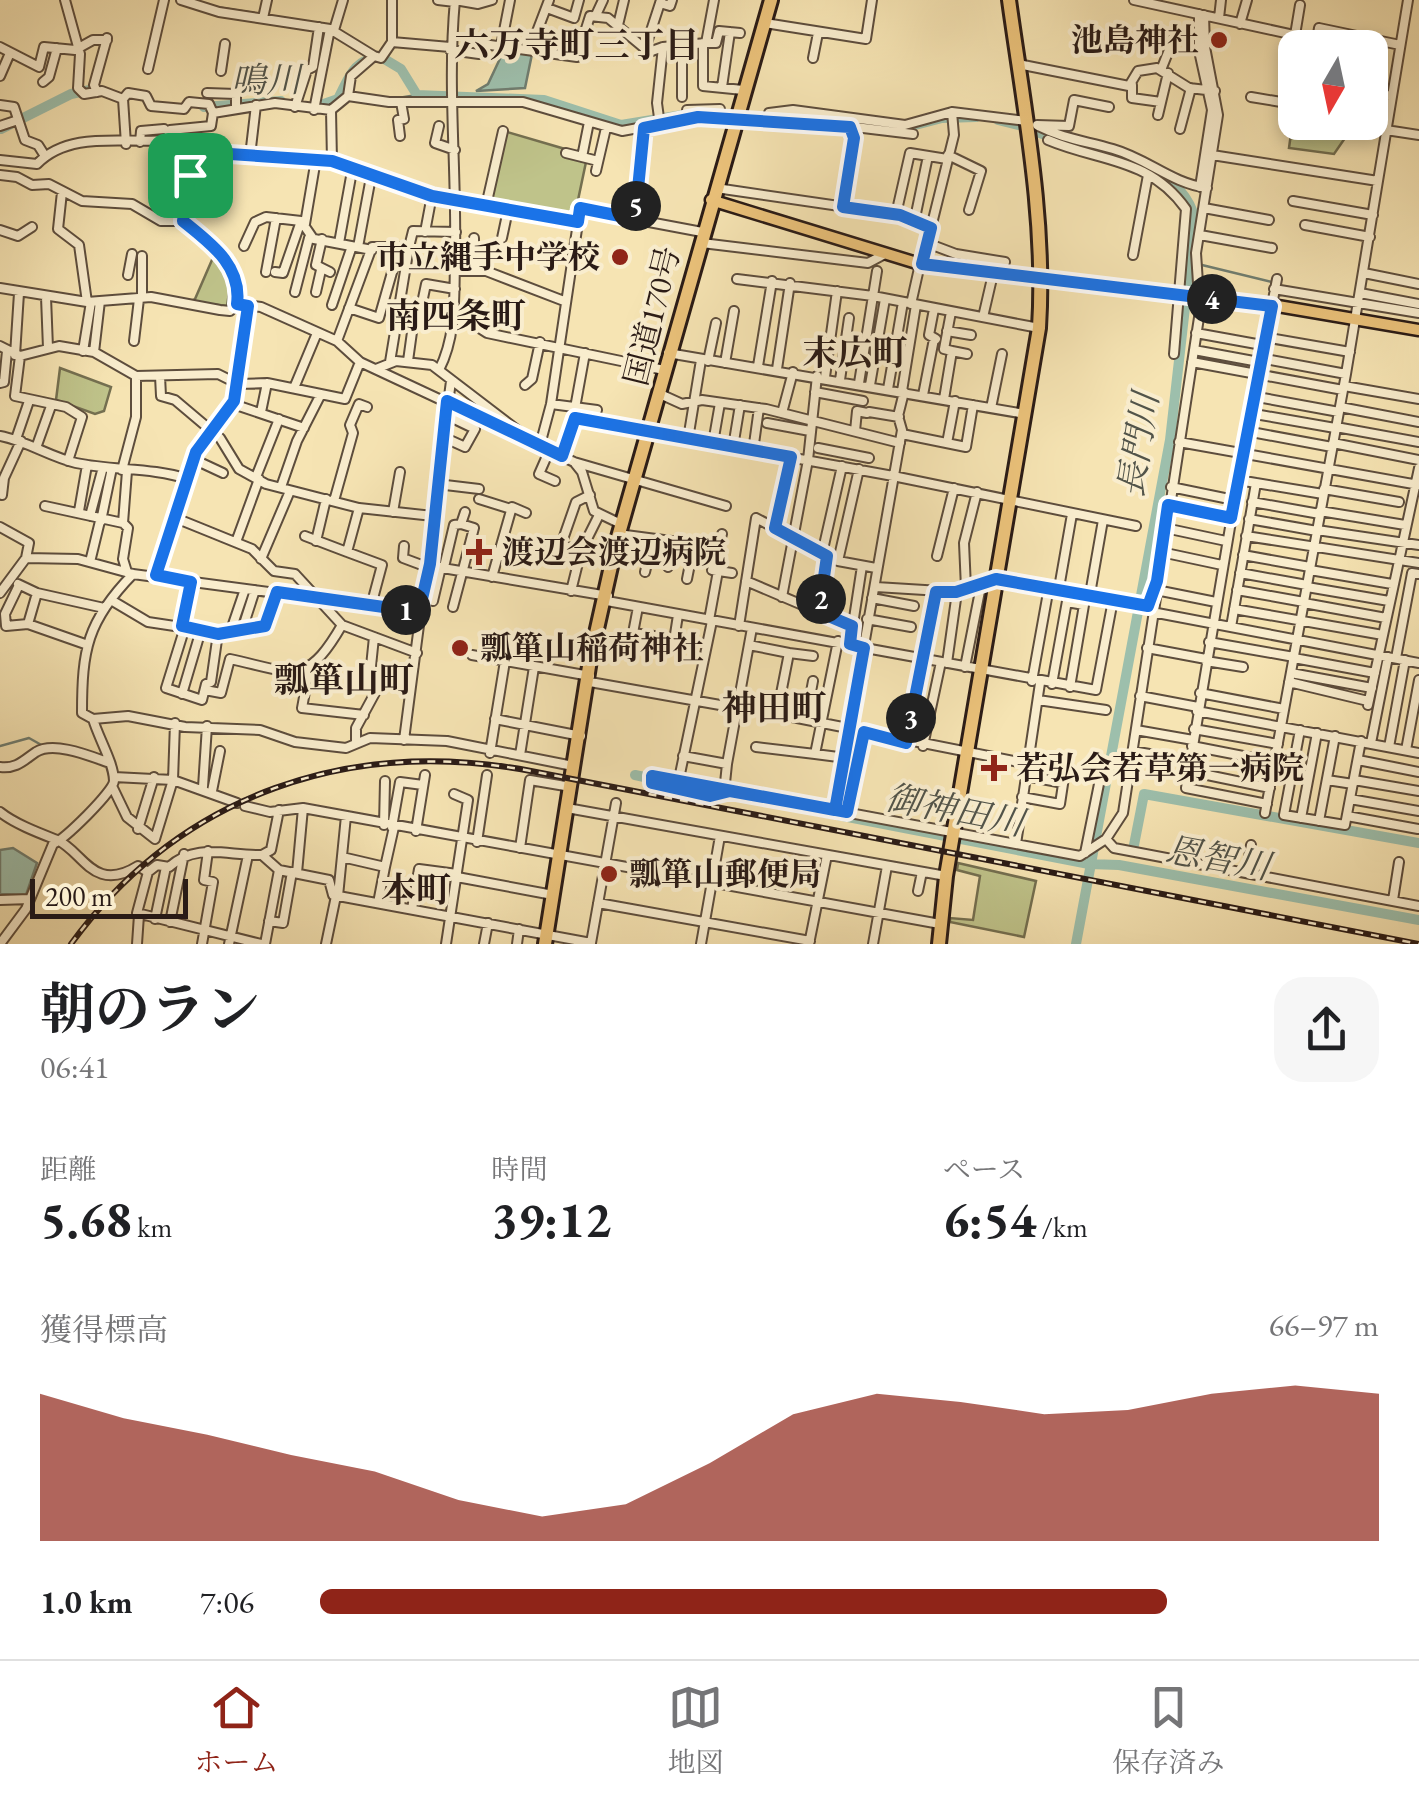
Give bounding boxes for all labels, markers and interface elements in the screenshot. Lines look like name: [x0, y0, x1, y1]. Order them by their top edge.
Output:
place label: 池島神社: [1071, 19, 1199, 61]
district label: 六万寺町三丁目: [454, 22, 700, 67]
marker: 池島神社: [1208, 29, 1230, 51]
north arrow: [1278, 30, 1388, 140]
map controls: [1278, 30, 1388, 140]
water label: 鳴川: [231, 56, 305, 103]
pin: [148, 133, 233, 218]
icon: arrive: [163, 148, 218, 203]
pin: 5: [611, 181, 661, 231]
text: 5: [629, 188, 643, 224]
place label: 市立縄手中学校: [376, 236, 600, 278]
street label: 国道170号: [614, 242, 690, 390]
marker: 市立縄手中学校: [609, 246, 631, 268]
pin: 4: [1187, 274, 1237, 324]
text: 4: [1205, 281, 1219, 317]
district label: 南四条町: [386, 293, 526, 338]
district label: 末広町: [802, 330, 908, 375]
water label: 長門川: [1107, 386, 1169, 500]
place label: 渡辺会渡辺病院: [502, 531, 726, 573]
marker: 渡辺会渡辺病院: [466, 539, 492, 565]
pin: 2: [796, 574, 846, 624]
text: 2: [814, 581, 828, 617]
pin: 1: [381, 585, 431, 635]
text: 1: [399, 592, 413, 628]
place label: 瓢箪山稲荷神社: [480, 627, 704, 669]
marker: 瓢箪山稲荷神社: [449, 637, 471, 659]
district label: 瓢箪山町: [274, 657, 414, 702]
district label: 神田町: [721, 685, 827, 730]
pin: 3: [886, 693, 936, 743]
text: 3: [904, 700, 918, 736]
place label: 若弘会若草第一病院: [1016, 747, 1304, 789]
marker: 若弘会若草第一病院: [981, 755, 1007, 781]
water label: 御神田川: [882, 774, 1032, 846]
water label: 恩智川: [1162, 826, 1278, 889]
place label: 瓢箪山郵便局: [629, 853, 821, 895]
marker: 瓢箪山郵便局: [598, 863, 620, 885]
district label: 本町: [381, 867, 451, 912]
scale bar: [30, 874, 188, 918]
text: 200 m: [45, 878, 113, 914]
text: 朝のラン: [40, 973, 260, 1044]
button: share: [1274, 977, 1379, 1082]
text: 06:41: [40, 1046, 109, 1088]
text: 距離: [40, 1151, 96, 1187]
text: 時間: [491, 1151, 547, 1187]
text: ペース: [943, 1151, 1025, 1187]
text: 5.68: [40, 1187, 132, 1252]
text: 39:12: [491, 1187, 611, 1252]
text: 6:54: [943, 1187, 1036, 1252]
text: km: [132, 1209, 172, 1245]
text: /km: [1036, 1209, 1088, 1245]
text: 66–97 m: [1269, 1304, 1379, 1346]
text: 獲得標高: [40, 1309, 168, 1351]
text: 1.0 km: [40, 1581, 133, 1623]
text: 7:06: [200, 1581, 254, 1623]
tab: ホーム: [194, 1680, 279, 1780]
tab: 地図: [667, 1680, 724, 1780]
tab: 保存済み: [1112, 1680, 1225, 1780]

